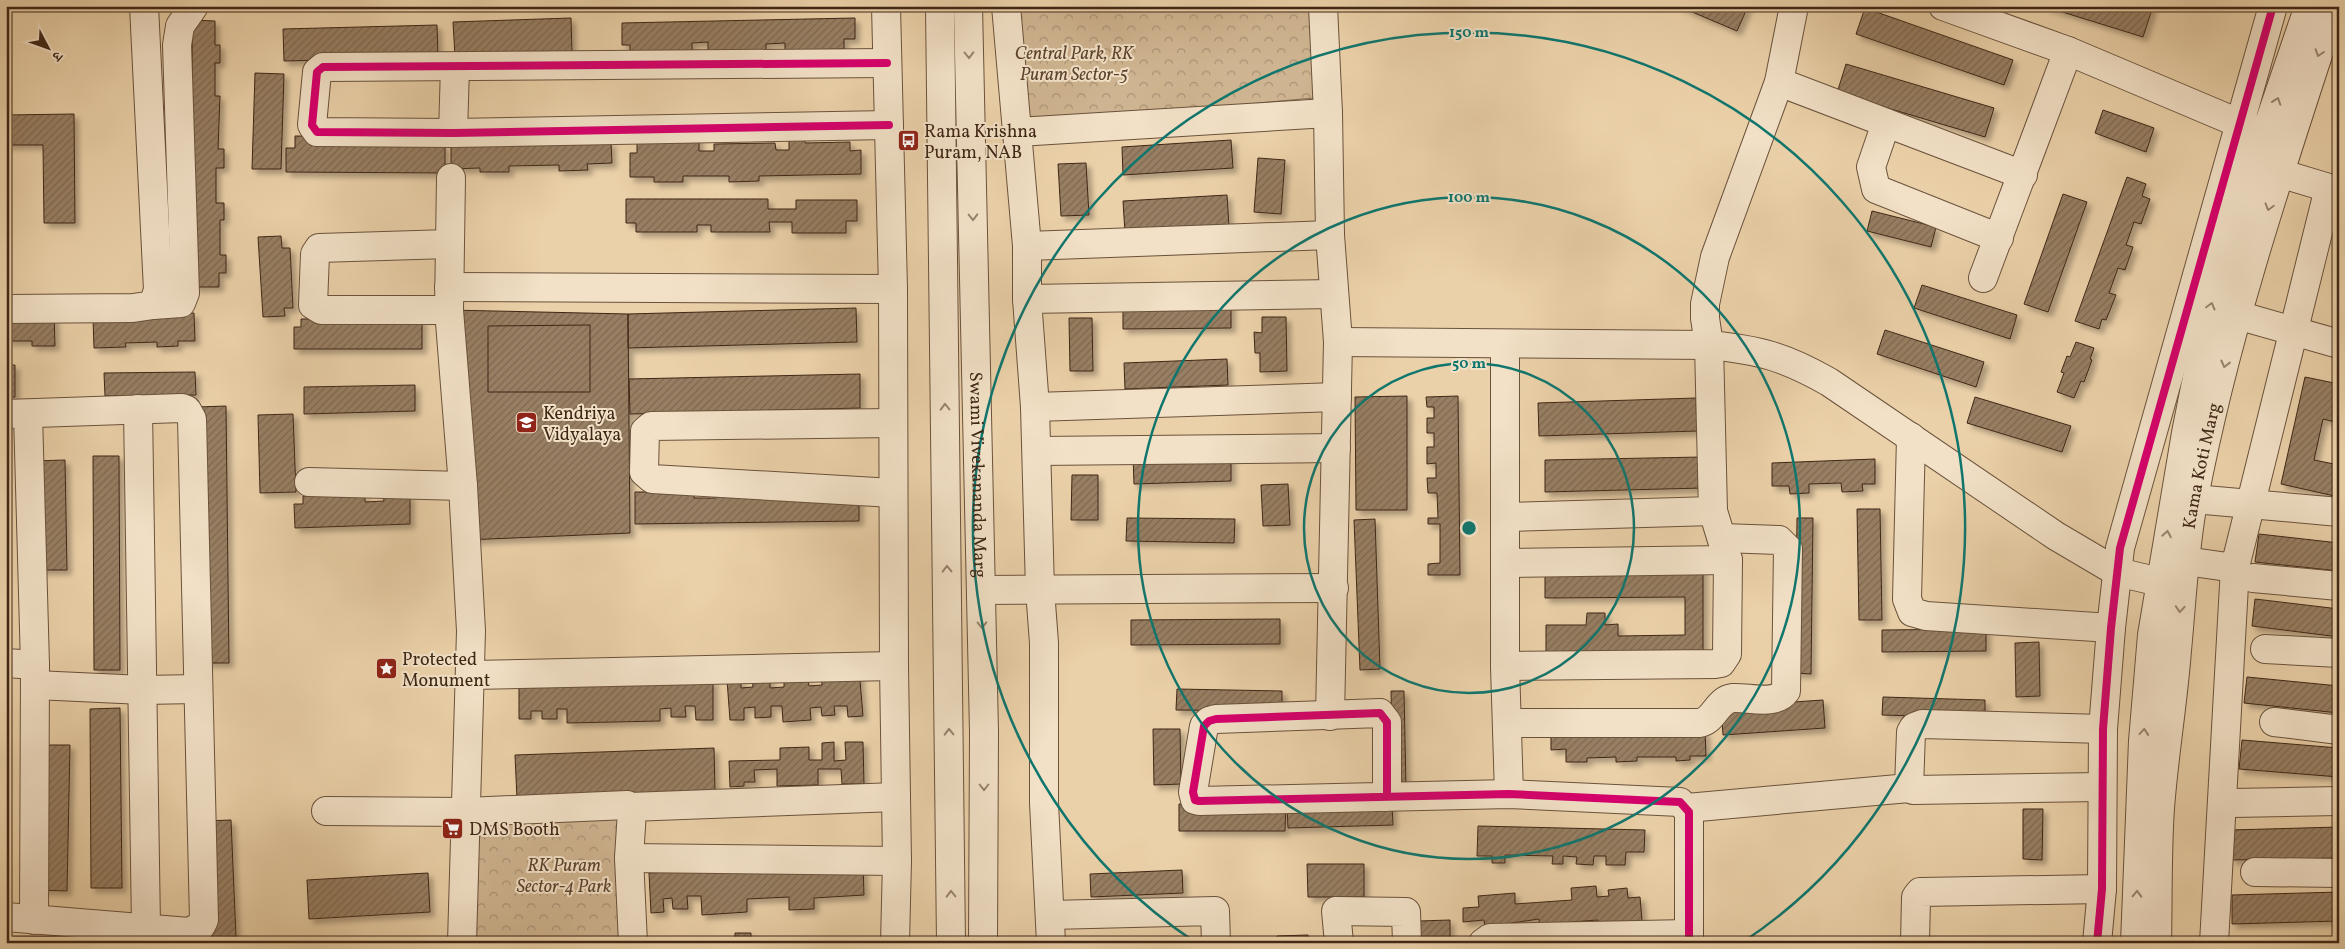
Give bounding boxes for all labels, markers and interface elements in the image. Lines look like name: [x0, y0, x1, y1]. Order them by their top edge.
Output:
north arrow: [22, 22, 72, 72]
text: 150 m: [1449, 23, 1489, 44]
park label: Central Park, RK Puram Sector-5: [1015, 42, 1135, 88]
text: उ: [47, 46, 67, 65]
one-way arrow: [2314, 48, 2324, 56]
one-way arrow: [964, 51, 975, 59]
one-way arrow: [2271, 97, 2281, 106]
place label: Rama Krishna Puram, NAB: [924, 120, 1037, 166]
bus stop icon: Rama Krishna Puram, NAB: [896, 129, 920, 153]
text: 100 m: [1448, 188, 1491, 209]
one-way arrow: [2264, 203, 2274, 211]
one-way arrow: [968, 214, 978, 222]
one-way arrow: [2206, 302, 2216, 310]
text: 50 m: [1452, 354, 1486, 375]
one-way arrow: [2220, 359, 2231, 368]
street label: Swami Vivekananda Marg: [962, 371, 992, 578]
street label: Kama Koti Marg: [2178, 400, 2228, 531]
place label: Kendriya Vidyalaya: [543, 402, 621, 448]
one-way arrow: [940, 402, 950, 410]
school or university icon: Kendriya Vidyalaya: [515, 411, 539, 435]
centre of rings: [1460, 519, 1478, 537]
one-way arrow: [2162, 529, 2172, 538]
one-way arrow: [942, 565, 952, 572]
one-way arrow: [2175, 605, 2186, 613]
one-way arrow: [977, 622, 987, 629]
place label: Protected Monument: [402, 648, 490, 694]
place icon: Protected Monument: [374, 657, 398, 681]
one-way arrow: [944, 727, 954, 735]
one-way arrow: [2138, 727, 2149, 735]
one-way arrow: [979, 784, 989, 792]
supermarket icon: DMS Booth: [441, 817, 465, 841]
place label: DMS Booth: [469, 818, 560, 843]
park label: RK Puram Sector-4 Park: [517, 854, 611, 900]
one-way arrow: [946, 890, 956, 898]
one-way arrow: [2132, 890, 2143, 898]

